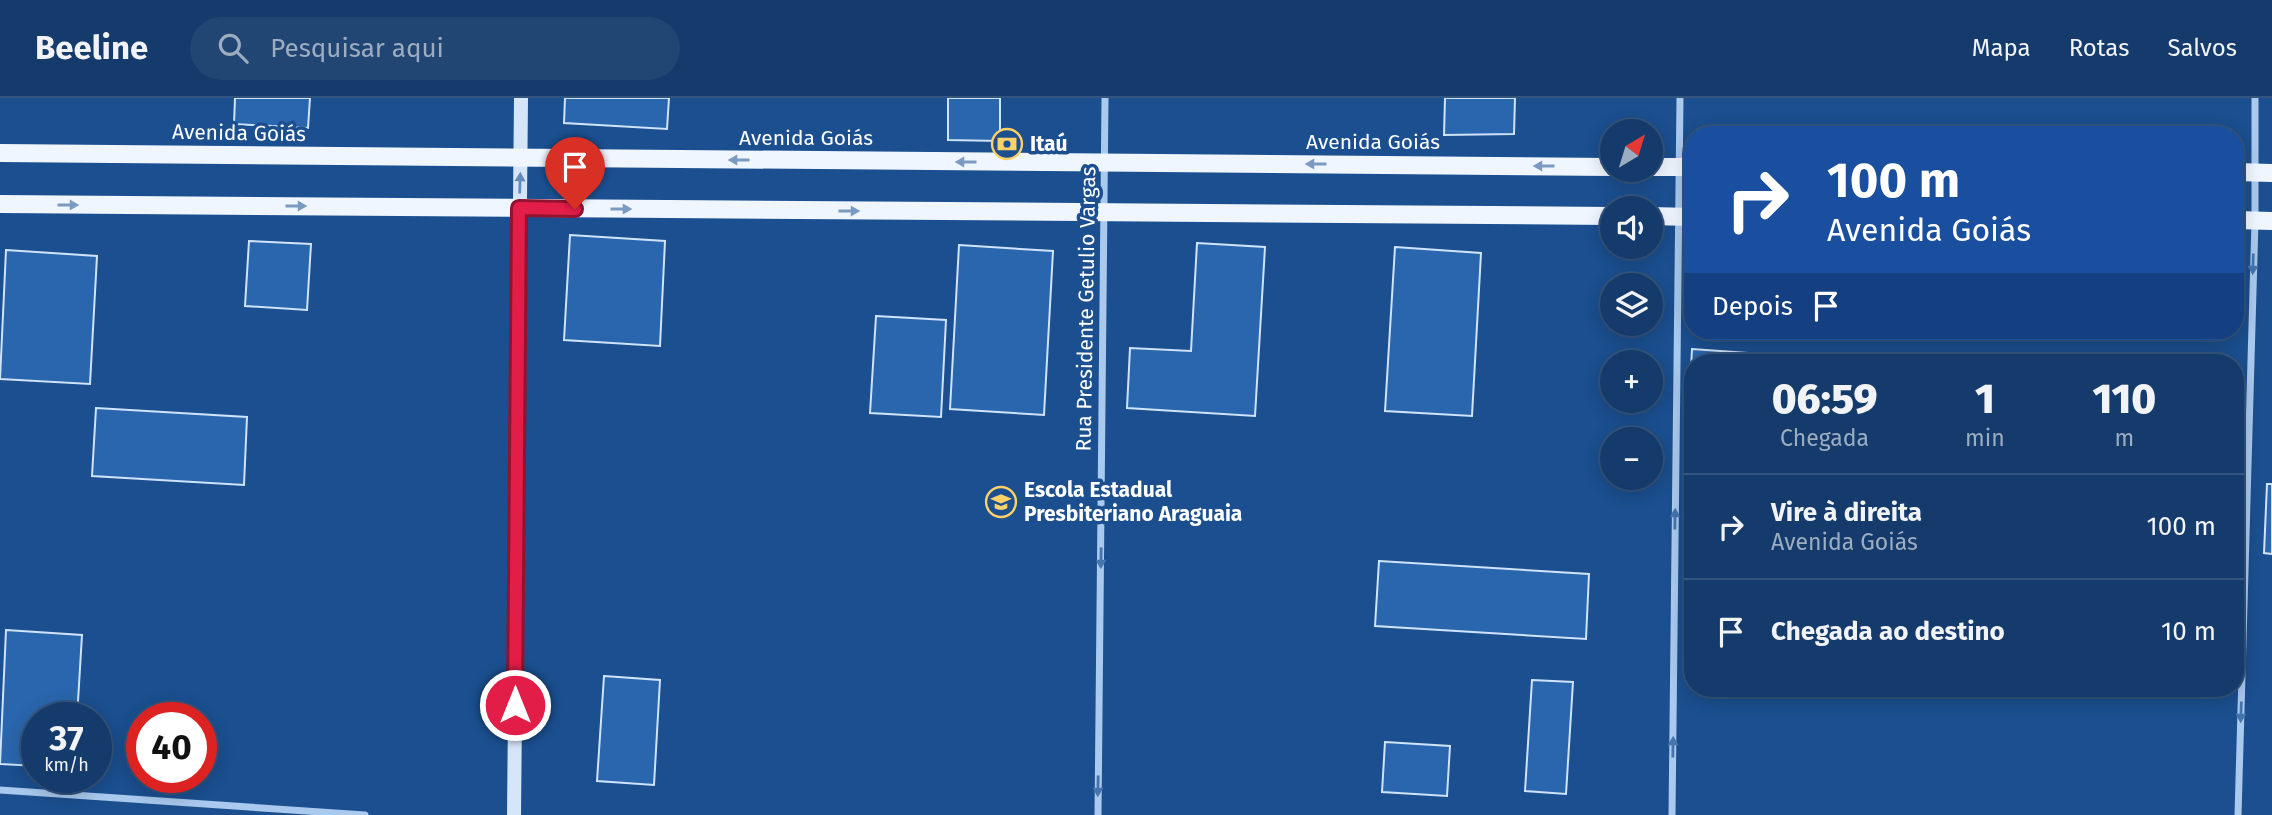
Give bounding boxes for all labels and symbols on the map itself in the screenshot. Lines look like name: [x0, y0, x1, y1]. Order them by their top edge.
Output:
street label: Avenida Goiás: [172, 119, 306, 147]
north arrow: [1600, 119, 1662, 182]
street label: Avenida Goiás: [739, 125, 873, 151]
bank icon: Itaú: [990, 127, 1024, 161]
street label: Avenida Goiás: [1306, 129, 1440, 155]
place label: Itaú: [1030, 131, 1068, 157]
pin: [545, 137, 605, 209]
one-way arrow: [727, 154, 749, 166]
one-way arrow: [955, 156, 977, 168]
one-way arrow: [1305, 159, 1327, 170]
one-way arrow: [1532, 160, 1554, 172]
street label: Rua Presidente Getulio Vargas: [1071, 166, 1101, 452]
one-way arrow: [514, 172, 525, 194]
one-way arrow: [57, 199, 79, 210]
one-way arrow: [285, 201, 307, 212]
one-way arrow: [610, 203, 632, 215]
one-way arrow: [838, 205, 860, 217]
one-way arrow: [2248, 253, 2259, 275]
place label: Escola Estadual Presbiteriano Araguaia: [1024, 477, 1242, 527]
school or university icon: Escola Estadual Presbiteriano Araguaia: [984, 485, 1018, 519]
one-way arrow: [1669, 508, 1681, 530]
one-way arrow: [1095, 547, 1106, 569]
position arrow: [478, 668, 552, 742]
one-way arrow: [2235, 701, 2246, 723]
speed limit sign: 40: [126, 702, 217, 793]
one-way arrow: [1667, 736, 1678, 758]
one-way arrow: [1092, 775, 1104, 797]

